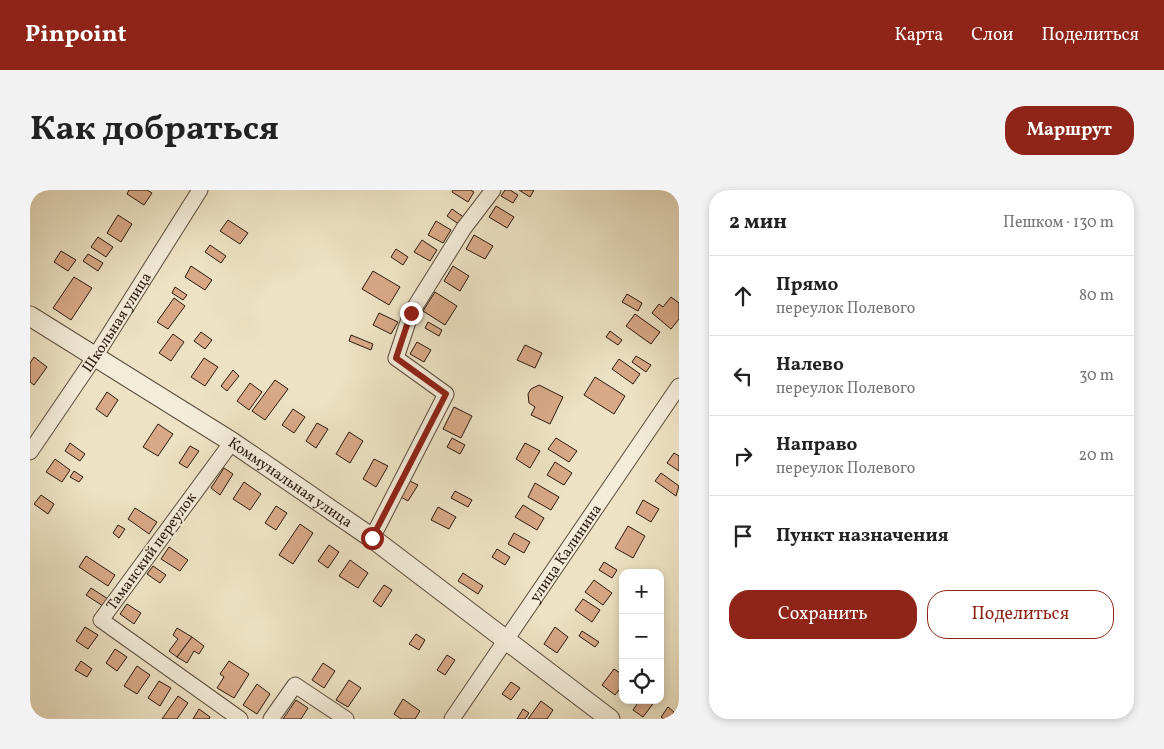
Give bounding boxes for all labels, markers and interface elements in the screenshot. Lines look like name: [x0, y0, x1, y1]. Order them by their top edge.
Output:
text: Pinpoint: [25, 18, 127, 52]
text: Карта: [895, 23, 943, 48]
text: Слои: [971, 23, 1013, 48]
text: Поделиться: [1041, 23, 1139, 48]
text: Как добраться: [30, 106, 279, 154]
button: Маршрут: [1005, 106, 1134, 155]
text: 2 мин: [729, 208, 787, 237]
text: Пешком · 130 m: [1003, 212, 1114, 234]
street label: Школьная улица: [78, 269, 157, 377]
text: Прямо: [776, 272, 838, 298]
icon: ahead: [729, 282, 757, 310]
text: 80 m: [1079, 285, 1114, 307]
text: переулок Полевого: [776, 298, 915, 320]
route end: [400, 302, 423, 325]
text: Налево: [776, 352, 844, 378]
icon: left: [729, 362, 757, 390]
text: 30 m: [1079, 365, 1114, 387]
text: переулок Полевого: [776, 378, 915, 400]
text: Направо: [776, 432, 858, 458]
street label: Коммунальная улица: [223, 433, 356, 533]
icon: right: [729, 442, 757, 470]
text: 20 m: [1079, 445, 1114, 467]
text: переулок Полевого: [776, 458, 915, 480]
street label: Таманский переулок: [102, 489, 202, 615]
street label: улица Калинина: [525, 500, 607, 607]
icon: arrive: [729, 522, 757, 550]
text: Пункт назначения: [776, 523, 949, 549]
route start: [361, 527, 384, 550]
map controls: [619, 569, 664, 704]
button: +: [619, 569, 664, 614]
button: Сохранить: [729, 590, 917, 639]
button: Поделиться: [927, 590, 1114, 639]
button: −: [619, 614, 664, 659]
button: locate: [619, 659, 664, 704]

